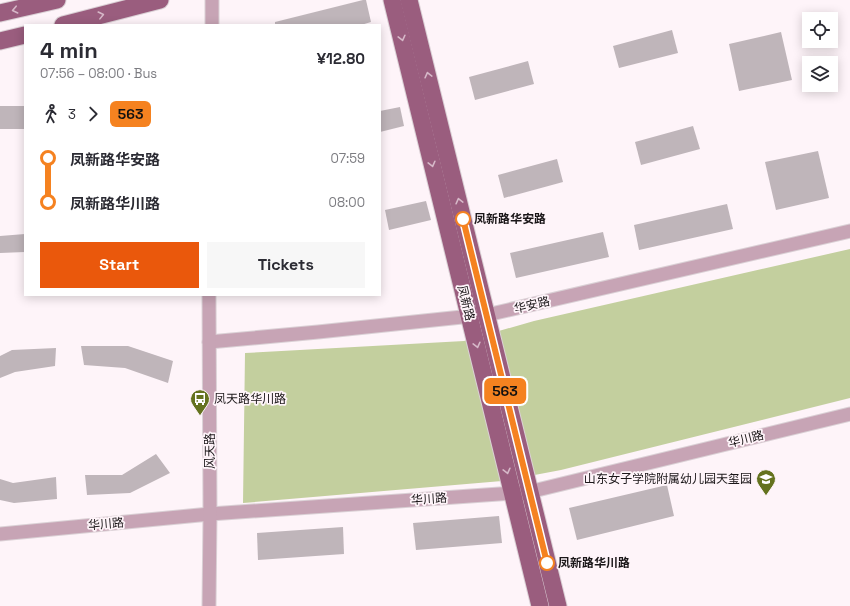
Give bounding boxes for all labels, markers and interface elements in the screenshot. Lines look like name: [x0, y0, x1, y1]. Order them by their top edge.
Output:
one-way arrow: [12, 5, 19, 14]
one-way arrow: [98, 12, 104, 20]
map controls: [802, 12, 838, 92]
button: locate: [802, 12, 838, 48]
one-way arrow: [397, 35, 405, 41]
text: 4 min: [40, 36, 98, 64]
text: ¥12.80: [317, 49, 365, 68]
button: layers: [802, 56, 838, 92]
text: 07:56 – 08:00 · Bus: [40, 65, 157, 82]
one-way arrow: [424, 71, 432, 78]
icon: walk: [40, 103, 62, 125]
icon: forward: [82, 103, 104, 125]
text: 563: [118, 105, 143, 123]
text: 3: [68, 106, 76, 123]
text: 凤新路华安路: [70, 150, 160, 169]
text: 07:59: [331, 150, 365, 167]
one-way arrow: [428, 161, 436, 167]
text: 凤新路华川路: [70, 194, 160, 213]
text: 08:00: [329, 194, 365, 211]
one-way arrow: [455, 198, 463, 204]
marker: 凤新路华安路: [455, 211, 471, 227]
place label: 凤新路华安路: [474, 211, 546, 227]
button: Start: [40, 242, 199, 288]
button: Tickets: [207, 242, 365, 288]
street label: 凤新路: [454, 284, 478, 322]
street label: 华安路: [513, 293, 551, 317]
one-way arrow: [472, 342, 480, 348]
line badge: 563: [482, 378, 528, 404]
text: 563: [492, 382, 518, 400]
bus stop icon: 凤天路华川路: [189, 388, 211, 416]
place label: 凤天路华川路: [214, 391, 286, 407]
street label: 华川路: [727, 427, 765, 451]
street label: 风天路: [202, 433, 218, 469]
one-way arrow: [503, 468, 511, 474]
school or university icon: 山东女子学院附属幼儿园天玺园: [755, 468, 777, 496]
place label: 山东女子学院附属幼儿园天玺园: [584, 471, 752, 487]
street label: 华川路: [410, 490, 448, 508]
street label: 华川路: [87, 514, 125, 534]
marker: 凤新路华川路: [539, 555, 555, 571]
place label: 凤新路华川路: [558, 555, 630, 571]

